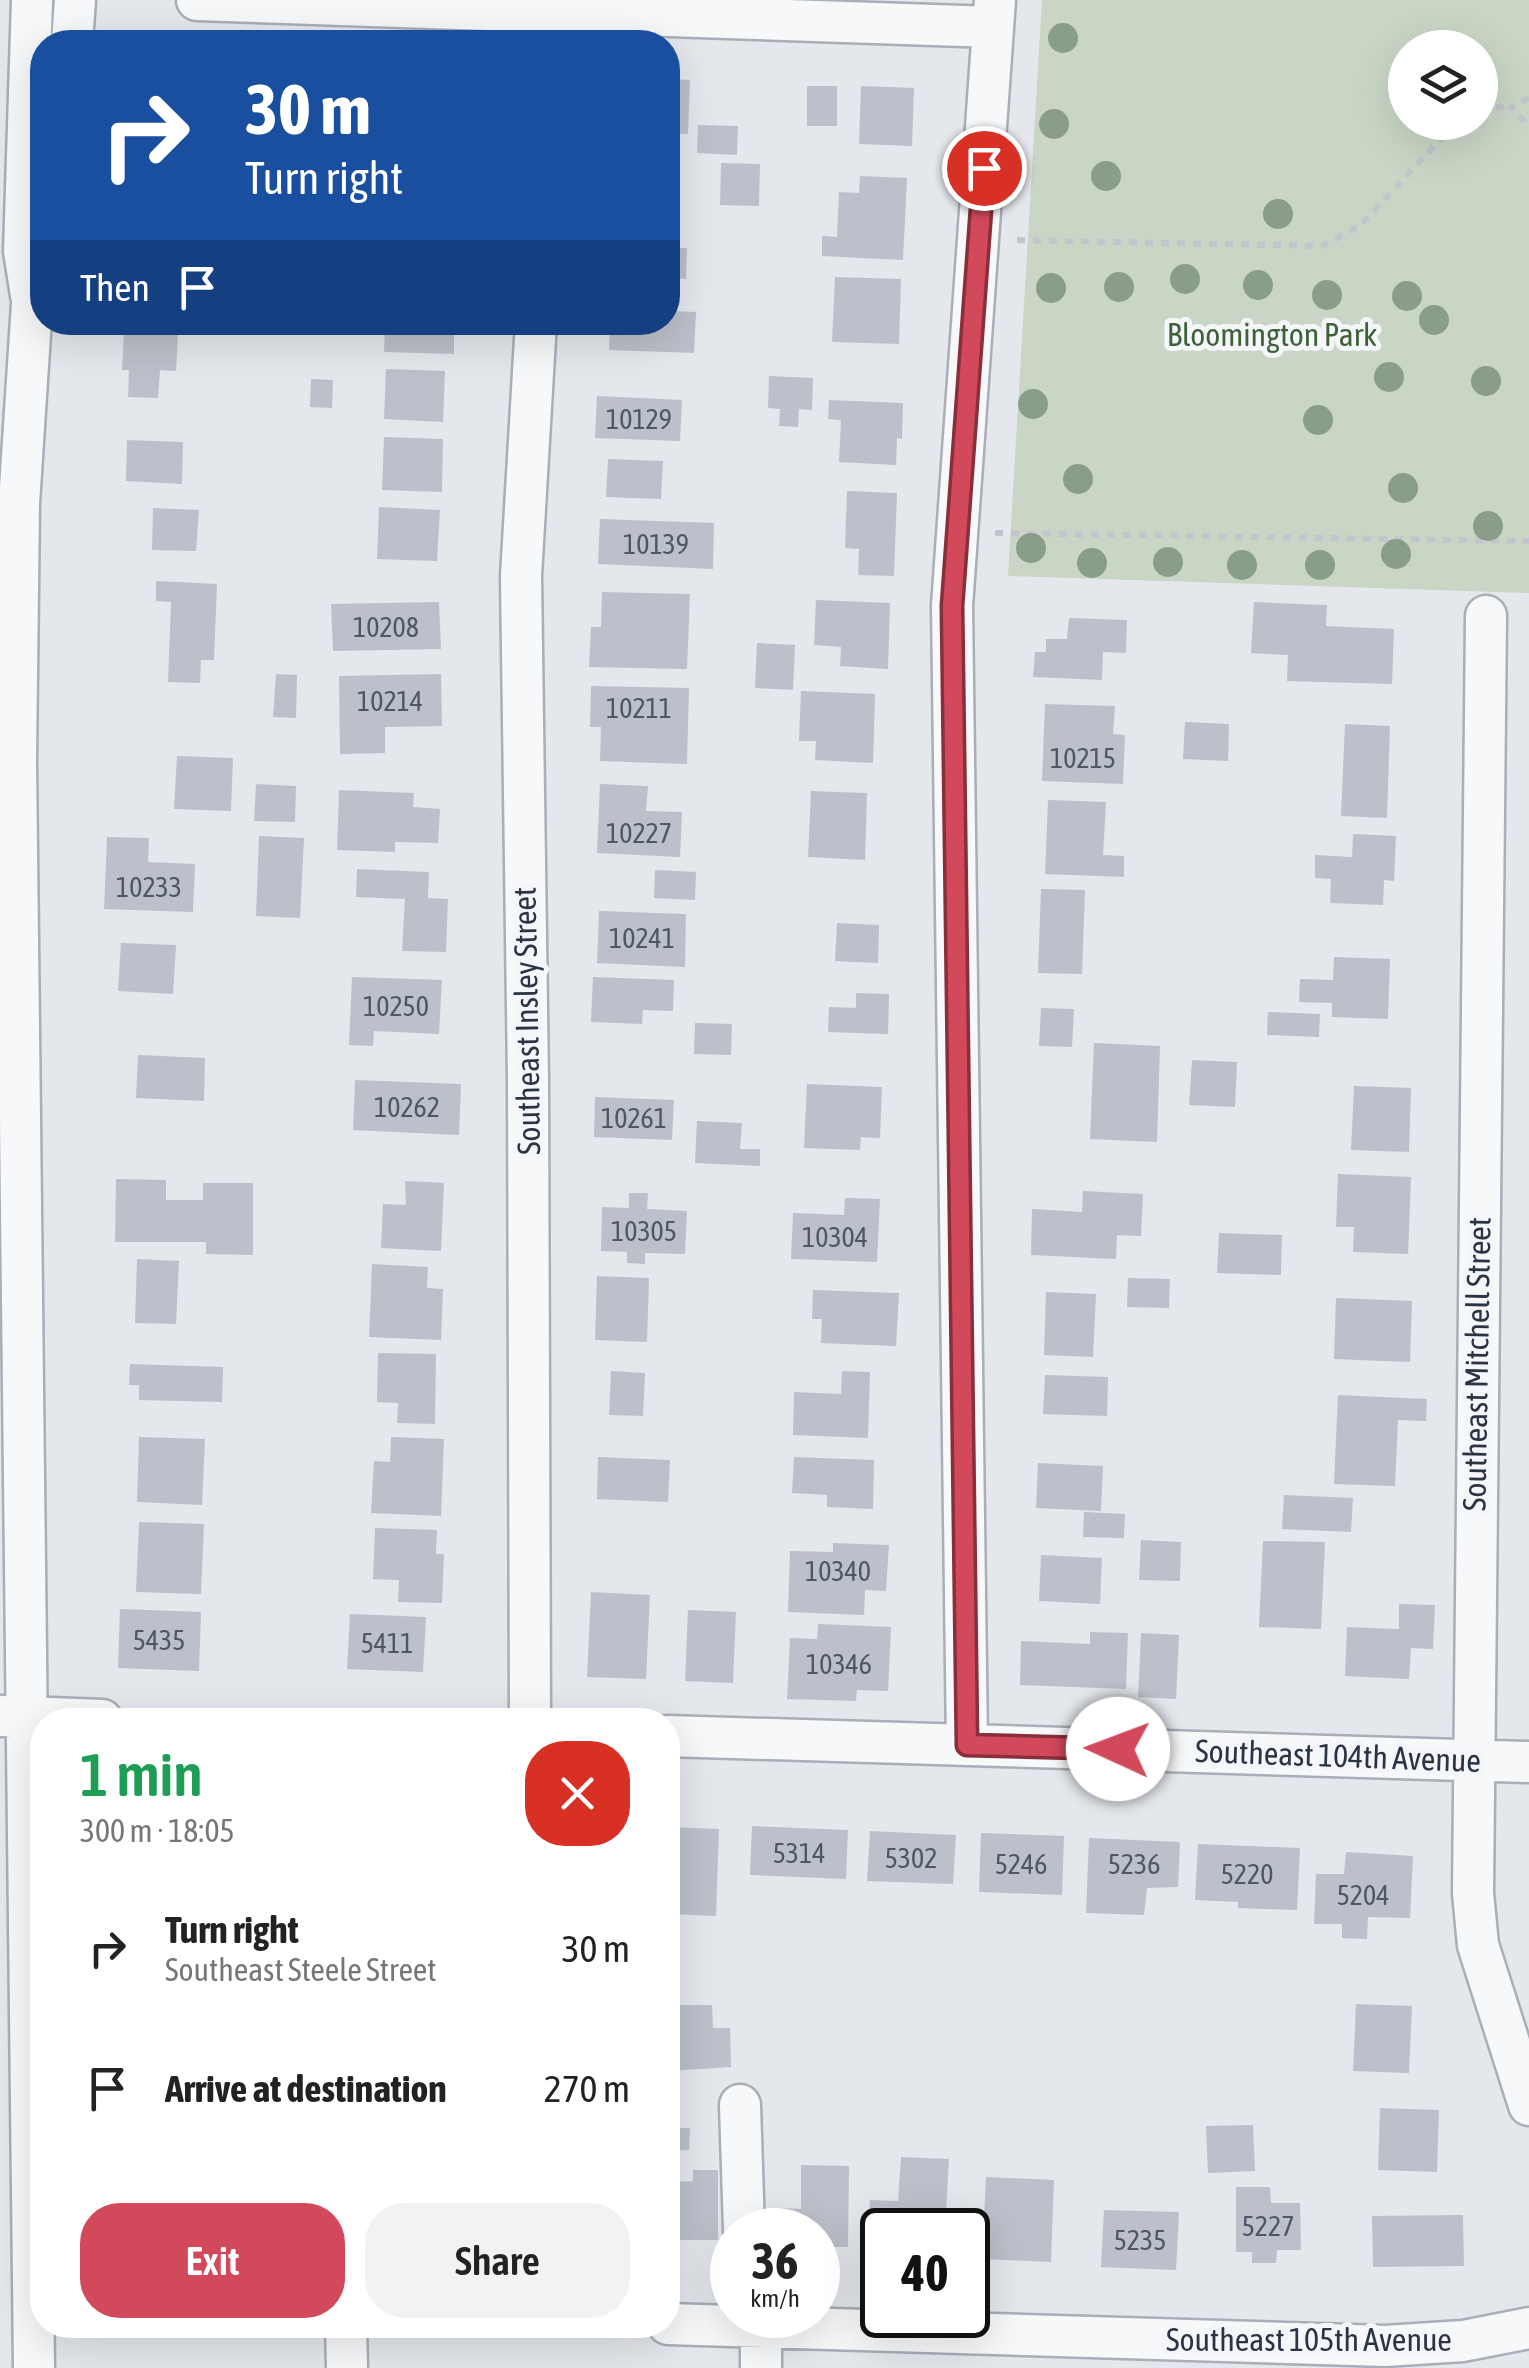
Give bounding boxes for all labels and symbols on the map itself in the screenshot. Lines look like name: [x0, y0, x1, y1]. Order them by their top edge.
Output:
pin: [942, 126, 1027, 211]
park label: Bloomington Park: [1167, 316, 1377, 353]
house number: 10129: [606, 403, 672, 435]
house number: 10139: [623, 528, 689, 560]
house number: 10208: [353, 611, 419, 643]
house number: 10214: [357, 685, 423, 717]
house number: 10211: [606, 692, 672, 724]
house number: 10215: [1050, 742, 1116, 774]
house number: 10227: [606, 817, 672, 849]
house number: 10233: [116, 871, 182, 903]
street label: Southeast Insley Street: [506, 887, 547, 1155]
house number: 10241: [609, 922, 675, 954]
house number: 10250: [363, 990, 429, 1022]
house number: 10262: [374, 1091, 440, 1123]
house number: 10261: [601, 1102, 667, 1134]
house number: 10305: [611, 1215, 677, 1247]
street label: Southeast Mitchell Street: [1455, 1217, 1498, 1511]
house number: 10304: [802, 1221, 868, 1253]
house number: 10340: [805, 1555, 871, 1587]
house number: 5435: [133, 1624, 185, 1656]
house number: 5411: [361, 1627, 413, 1659]
house number: 10346: [806, 1648, 872, 1680]
position arrow: [1066, 1697, 1170, 1801]
street label: Southeast 104th Avenue: [1195, 1732, 1481, 1779]
house number: 5314: [773, 1837, 825, 1869]
house number: 5302: [885, 1842, 937, 1874]
house number: 5246: [995, 1848, 1047, 1880]
house number: 5236: [1108, 1848, 1160, 1880]
house number: 5220: [1221, 1858, 1273, 1890]
house number: 5204: [1337, 1879, 1389, 1911]
speed limit sign: 40: [860, 2208, 990, 2338]
house number: 5227: [1242, 2210, 1294, 2242]
house number: 5235: [1114, 2224, 1166, 2256]
street label: Southeast 105th Avenue: [1166, 2321, 1452, 2358]

